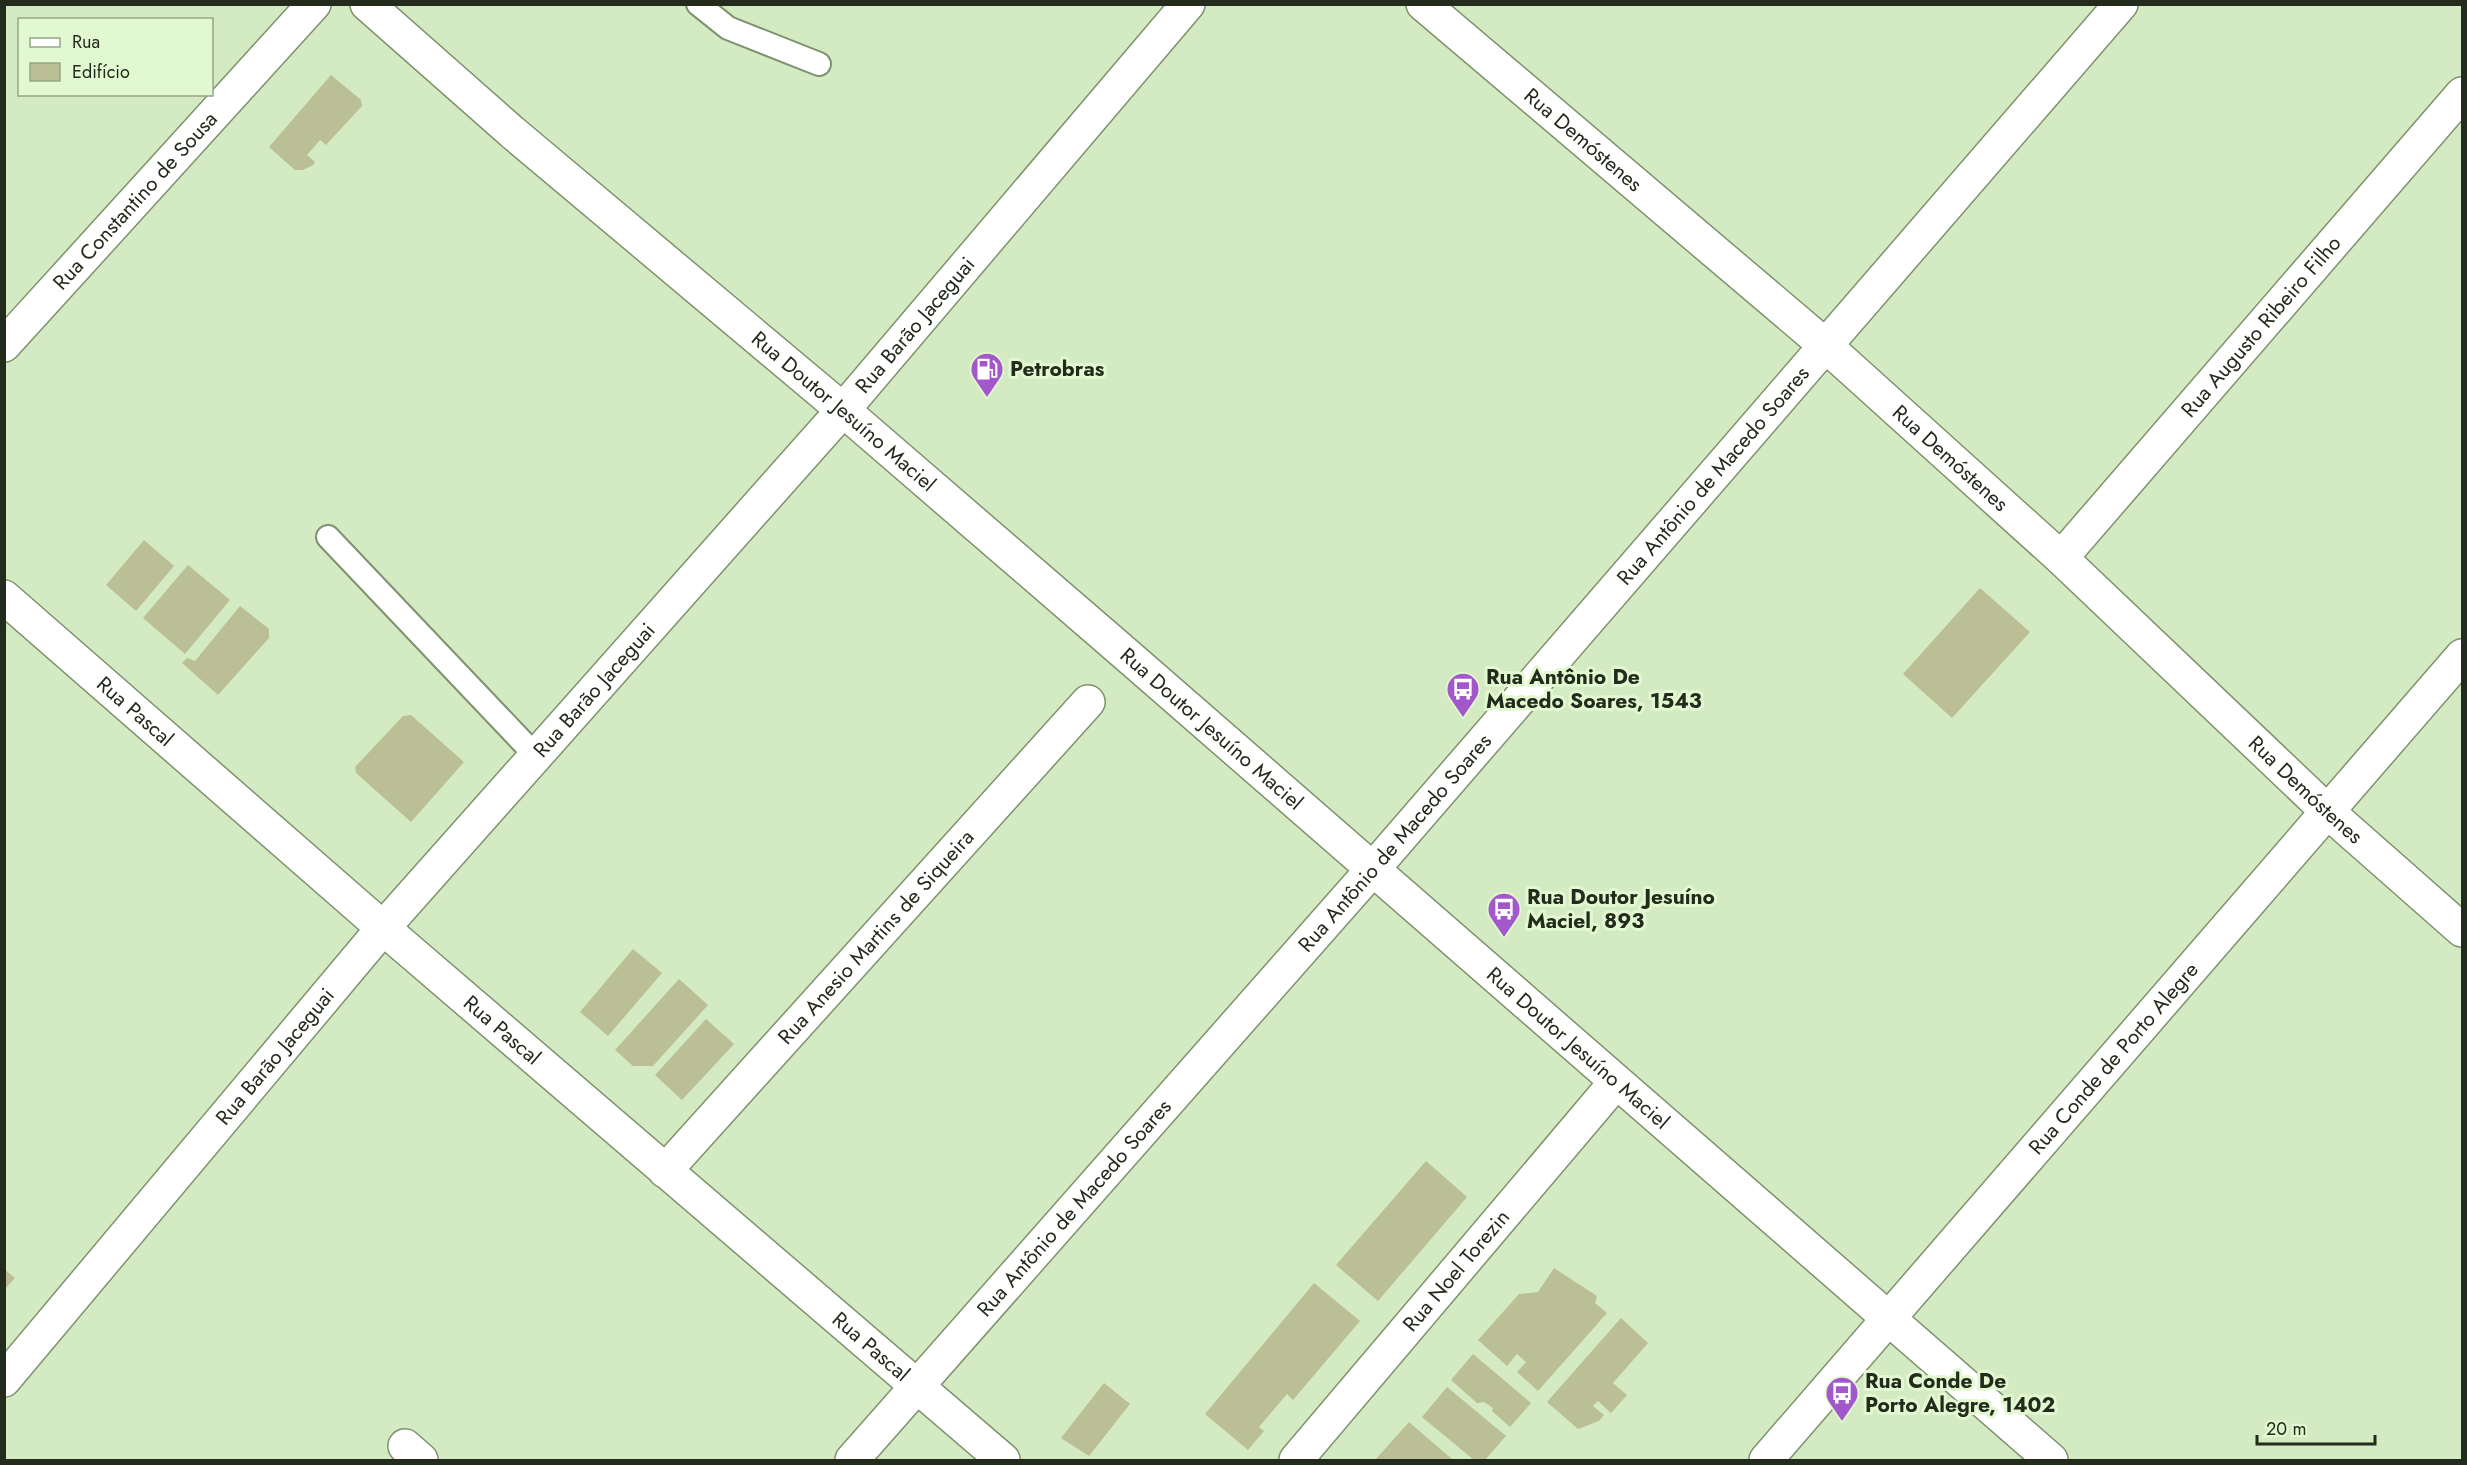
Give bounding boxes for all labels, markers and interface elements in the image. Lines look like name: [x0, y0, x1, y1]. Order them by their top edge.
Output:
legend: [18, 18, 213, 96]
text: Rua: [72, 29, 100, 55]
text: Edifício: [72, 59, 130, 85]
street label: Rua Demóstenes: [1517, 81, 1649, 199]
street label: Rua Constantino de Sousa: [46, 105, 224, 297]
street label: Rua Augusto Ribeiro Filho: [2174, 229, 2348, 424]
street label: Rua Barão Jaceguai: [848, 250, 982, 400]
street label: Rua Doutor Jesuíno Maciel: [745, 324, 942, 499]
fuel station icon: Petrobras: [969, 351, 1005, 398]
place label: Petrobras: [1010, 354, 1105, 384]
street label: Rua Antônio de Macedo Soares: [1610, 359, 1816, 592]
street label: Rua Demóstenes: [1886, 398, 2015, 518]
street label: Rua Barão Jaceguai: [526, 616, 662, 764]
street label: Rua Doutor Jesuíno Maciel: [1114, 641, 1310, 817]
place label: Rua Antônio De Macedo Soares, 1543: [1486, 662, 1702, 716]
street label: Rua Pascal: [90, 669, 180, 754]
bus stop icon: Rua Antônio De Macedo Soares, 1543: [1445, 671, 1481, 718]
street label: Rua Antônio de Macedo Soares: [1291, 727, 1499, 959]
street label: Rua Demóstenes: [2242, 729, 2369, 851]
street label: Rua Anesio Martins de Siqueira: [771, 823, 981, 1051]
place label: Rua Doutor Jesuíno Maciel, 893: [1527, 882, 1715, 936]
bus stop icon: Rua Doutor Jesuíno Maciel, 893: [1486, 891, 1522, 938]
street label: Rua Conde de Porto Alegre: [2022, 956, 2205, 1161]
street label: Rua Doutor Jesuíno Maciel: [1480, 960, 1676, 1136]
street label: Rua Barão Jaceguai: [209, 982, 342, 1132]
street label: Rua Pascal: [457, 988, 547, 1072]
street label: Rua Antônio de Macedo Soares: [970, 1093, 1178, 1323]
street label: Rua Noel Torezin: [1396, 1203, 1517, 1338]
street label: Rua Pascal: [826, 1305, 916, 1388]
place label: Rua Conde De Porto Alegre, 1402: [1865, 1366, 2055, 1420]
bus stop icon: Rua Conde De Porto Alegre, 1402: [1824, 1375, 1860, 1422]
scale bar: [2257, 1408, 2376, 1446]
text: 20 m: [2266, 1416, 2306, 1442]

